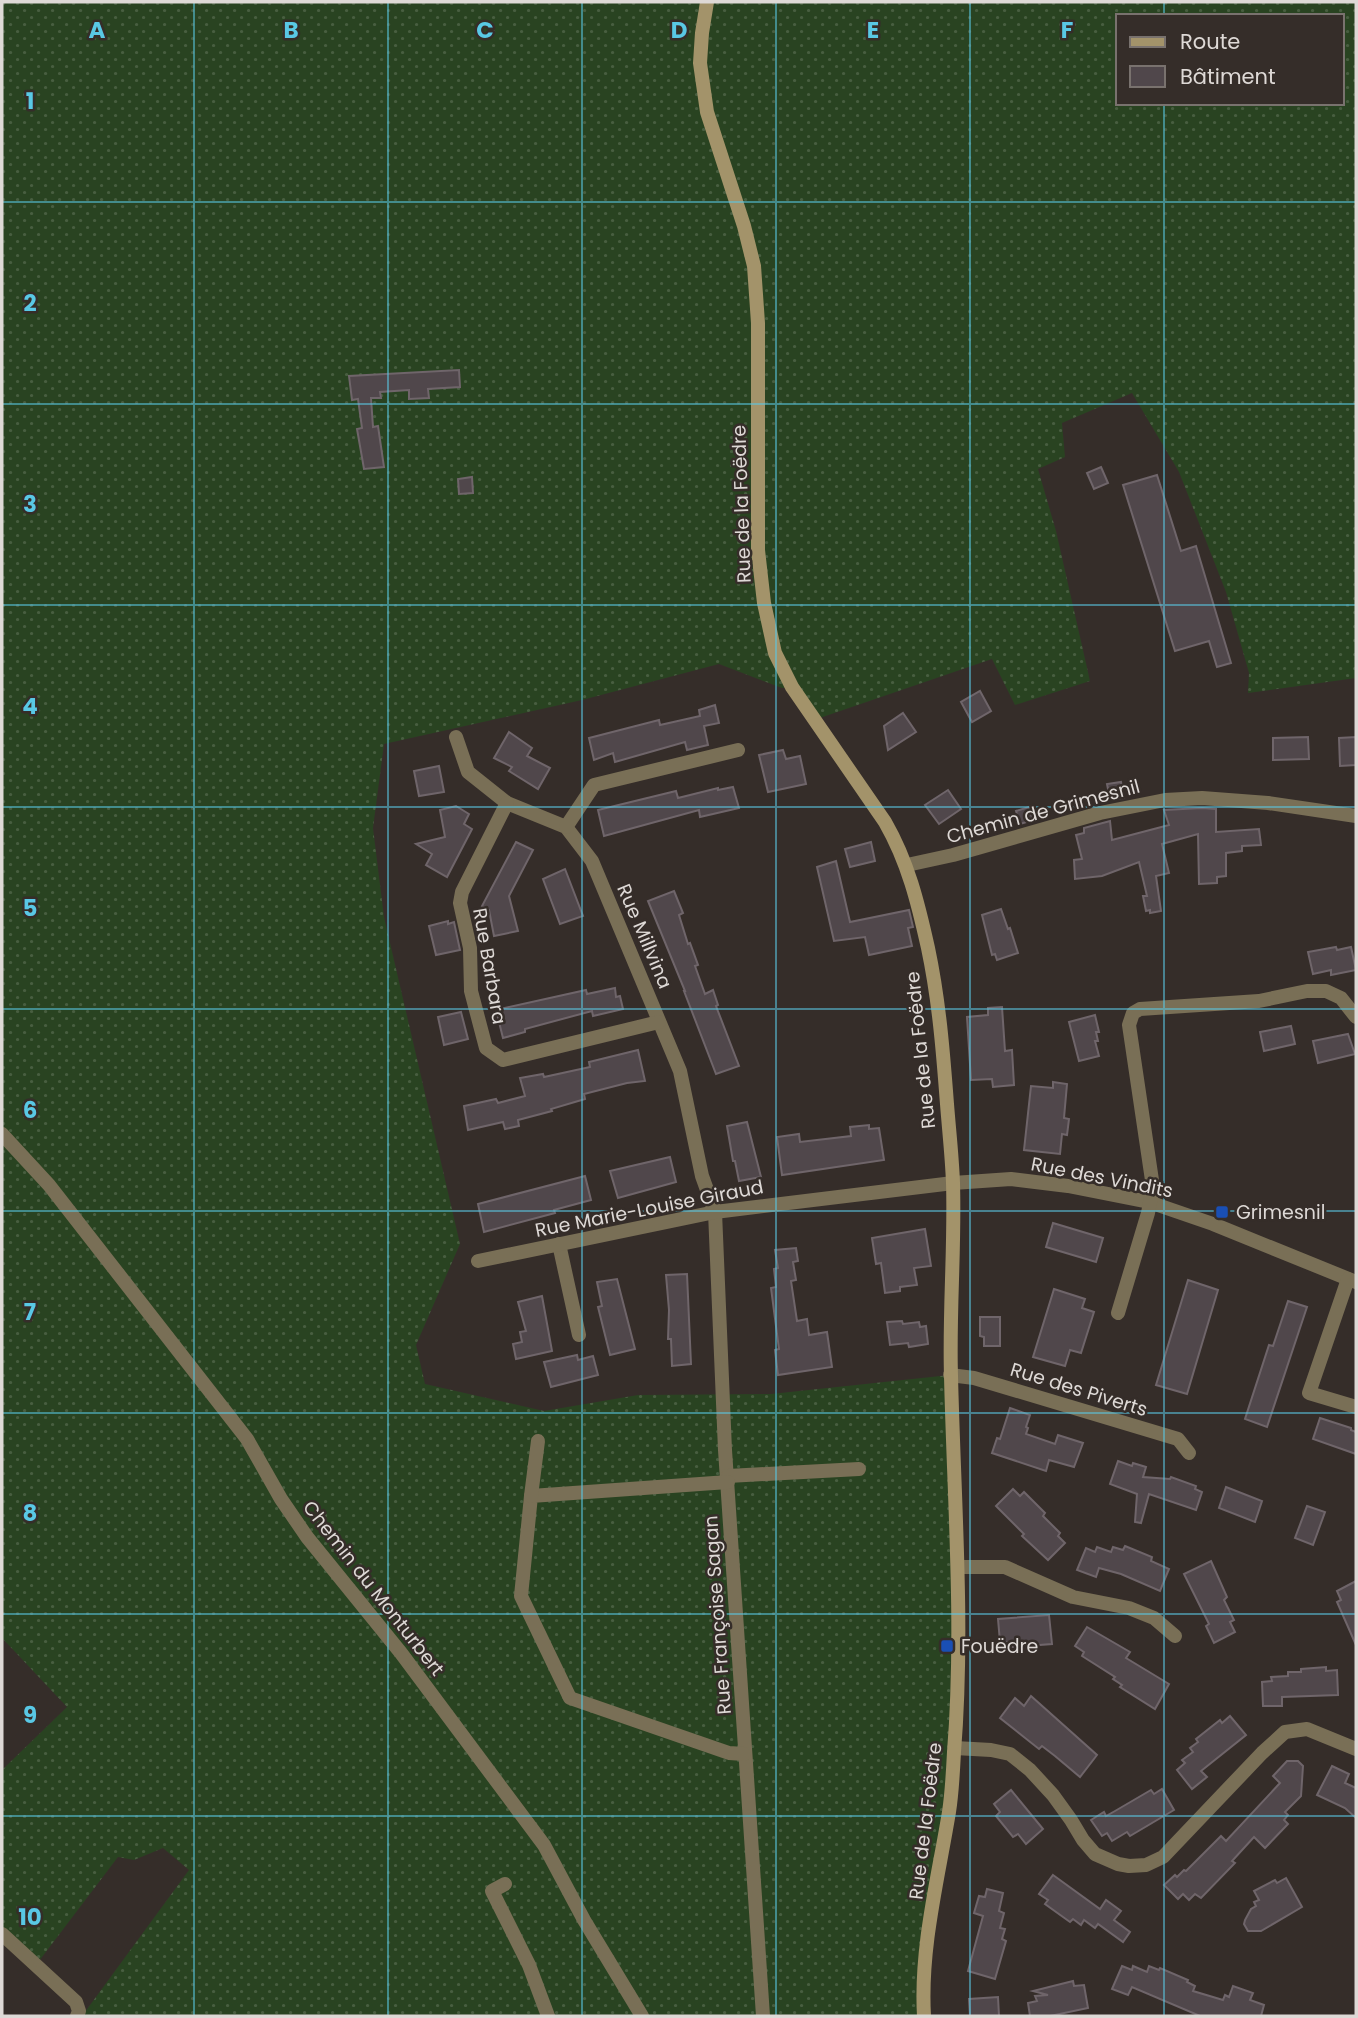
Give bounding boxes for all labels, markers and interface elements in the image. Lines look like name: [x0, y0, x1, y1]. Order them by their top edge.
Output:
text: A: [89, 14, 106, 46]
text: B: [283, 14, 299, 46]
text: C: [476, 14, 494, 46]
text: D: [671, 14, 687, 46]
text: E: [867, 14, 879, 46]
text: F: [1061, 14, 1073, 46]
legend: [1116, 14, 1344, 105]
text: Route: [1180, 27, 1240, 56]
text: Bâtiment: [1180, 62, 1276, 91]
text: 1: [26, 85, 34, 117]
text: 2: [23, 287, 37, 319]
street label: Rue de la Foëdre: [725, 425, 758, 583]
text: 3: [23, 488, 37, 520]
text: 4: [22, 690, 38, 722]
street label: Chemin de Grimesnil: [943, 773, 1143, 850]
street label: Rue Millvina: [610, 880, 679, 993]
text: 5: [23, 892, 37, 924]
street label: Rue Barbara: [466, 906, 513, 1026]
street label: Rue de la Foëdre: [899, 970, 942, 1130]
text: 6: [23, 1094, 37, 1126]
street label: Rue des Vindits: [1029, 1150, 1175, 1205]
street label: Rue Marie-Louise Giraud: [533, 1173, 766, 1244]
place label: Grimesnil: [1236, 1199, 1325, 1226]
marker: Grimesnil: [1214, 1204, 1230, 1220]
text: 7: [24, 1296, 36, 1328]
street label: Rue des Piverts: [1007, 1356, 1151, 1423]
street label: Chemin du Monturbert: [297, 1495, 451, 1682]
text: 8: [23, 1497, 37, 1529]
street label: Rue Françoise Sagan: [697, 1515, 738, 1715]
place label: Fouëdre: [961, 1633, 1038, 1660]
marker: Fouëdre: [939, 1638, 955, 1654]
text: 9: [23, 1699, 37, 1731]
street label: Rue de la Foëdre: [902, 1741, 949, 1901]
text: 10: [18, 1901, 42, 1933]

